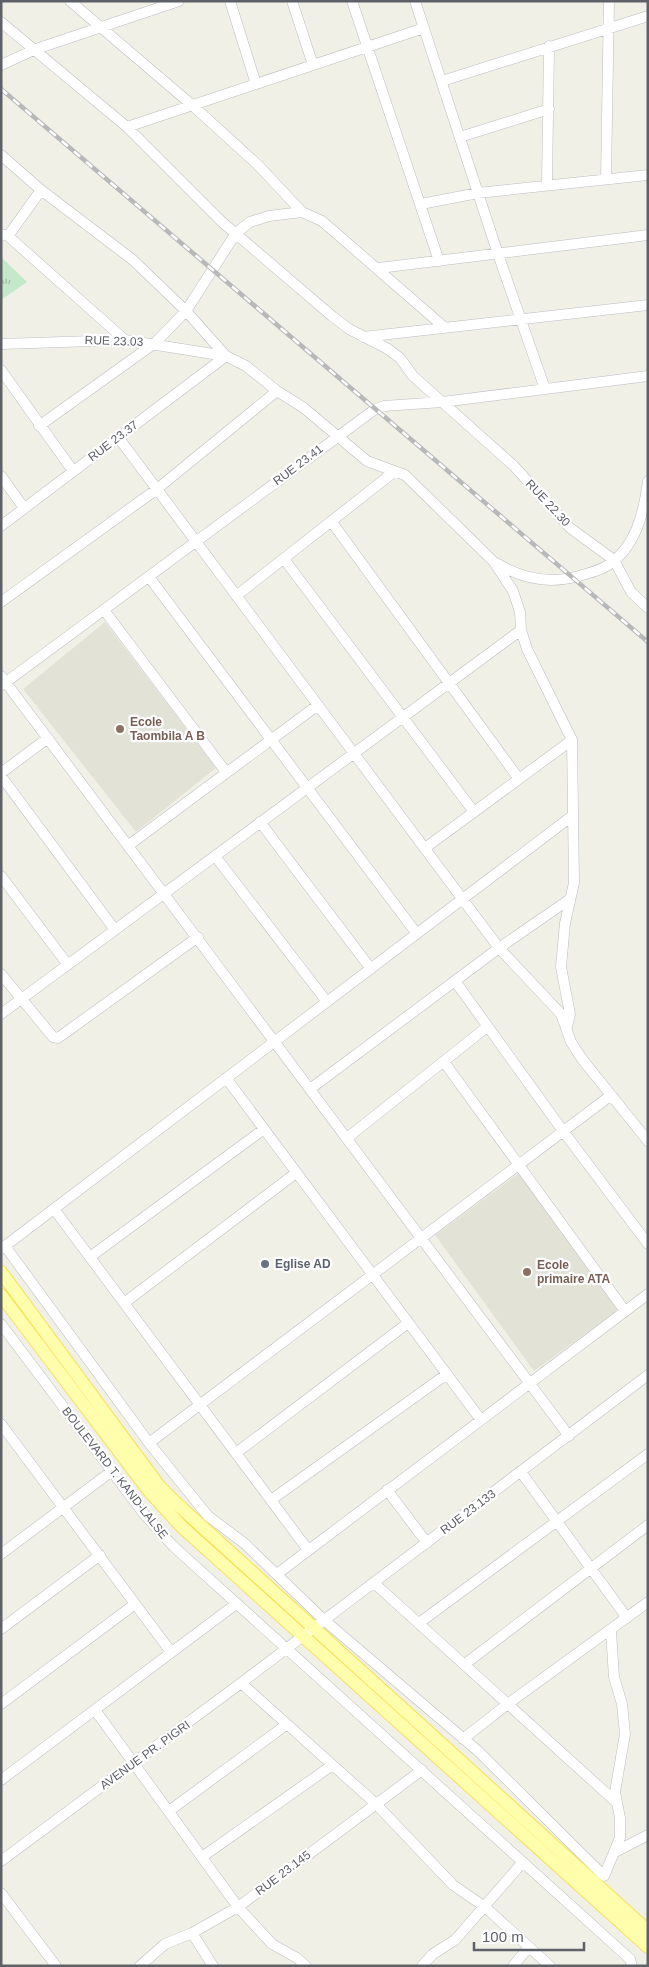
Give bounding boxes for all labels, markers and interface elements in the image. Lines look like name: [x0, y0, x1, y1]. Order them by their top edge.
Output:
street label: RUE 23.03: [84, 333, 144, 349]
street label: RUE 23.37: [85, 418, 141, 464]
street label: RUE 23.41: [270, 442, 326, 488]
street label: RUE 22.30: [523, 477, 573, 529]
place label: Ecole Taombila A B: [130, 715, 205, 743]
marker: Ecole Taombila A B: [114, 723, 126, 735]
place label: Eglise AD: [275, 1257, 331, 1271]
marker: Eglise AD: [259, 1258, 271, 1270]
place label: Ecole primaire ATA: [537, 1258, 610, 1286]
marker: Ecole primaire ATA: [521, 1266, 533, 1278]
street label: BOULEVARD T. KAND-LALSE: [59, 1404, 171, 1542]
street label: RUE 23.133: [438, 1487, 499, 1537]
street label: AVENUE PR. PIGRI: [97, 1718, 193, 1792]
street label: RUE 23.145: [253, 1848, 314, 1898]
scale bar: [474, 1920, 584, 1952]
text: 100 m: [482, 1928, 524, 1945]

